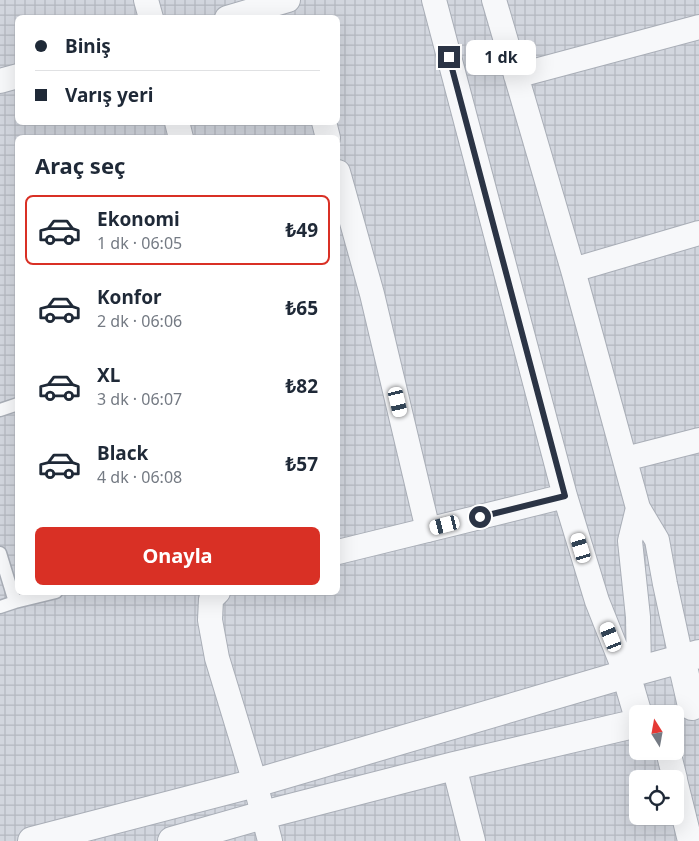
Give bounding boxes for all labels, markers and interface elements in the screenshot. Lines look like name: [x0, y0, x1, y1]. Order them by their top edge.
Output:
text: Biniş: [65, 33, 111, 59]
callout: 1 dk: [466, 40, 536, 74]
route end: [438, 46, 460, 68]
text: 1 dk: [484, 46, 518, 68]
text: Varış yeri: [65, 82, 153, 108]
text: Araç seç: [35, 150, 125, 180]
text: Ekonomi: [97, 206, 180, 232]
icon: car: [37, 208, 82, 253]
text: ₺49: [285, 217, 318, 243]
text: 1 dk · 06:05: [97, 232, 182, 254]
text: Konfor: [97, 284, 162, 310]
icon: car: [37, 286, 82, 331]
text: ₺65: [285, 295, 318, 321]
text: 2 dk · 06:06: [97, 310, 182, 332]
text: XL: [97, 362, 120, 388]
icon: car: [37, 364, 82, 409]
text: ₺82: [285, 373, 318, 399]
car: [387, 386, 408, 418]
text: 3 dk · 06:07: [97, 388, 182, 410]
text: Black: [97, 440, 148, 466]
icon: car: [37, 442, 82, 487]
text: ₺57: [285, 451, 318, 477]
text: 4 dk · 06:08: [97, 466, 182, 488]
route start: [469, 506, 491, 528]
car: [428, 514, 461, 536]
button: Onayla: [35, 527, 320, 585]
car: [569, 531, 592, 565]
car: [598, 620, 623, 654]
north arrow: [629, 705, 684, 760]
map controls: [629, 705, 684, 825]
button: locate: [629, 770, 684, 825]

